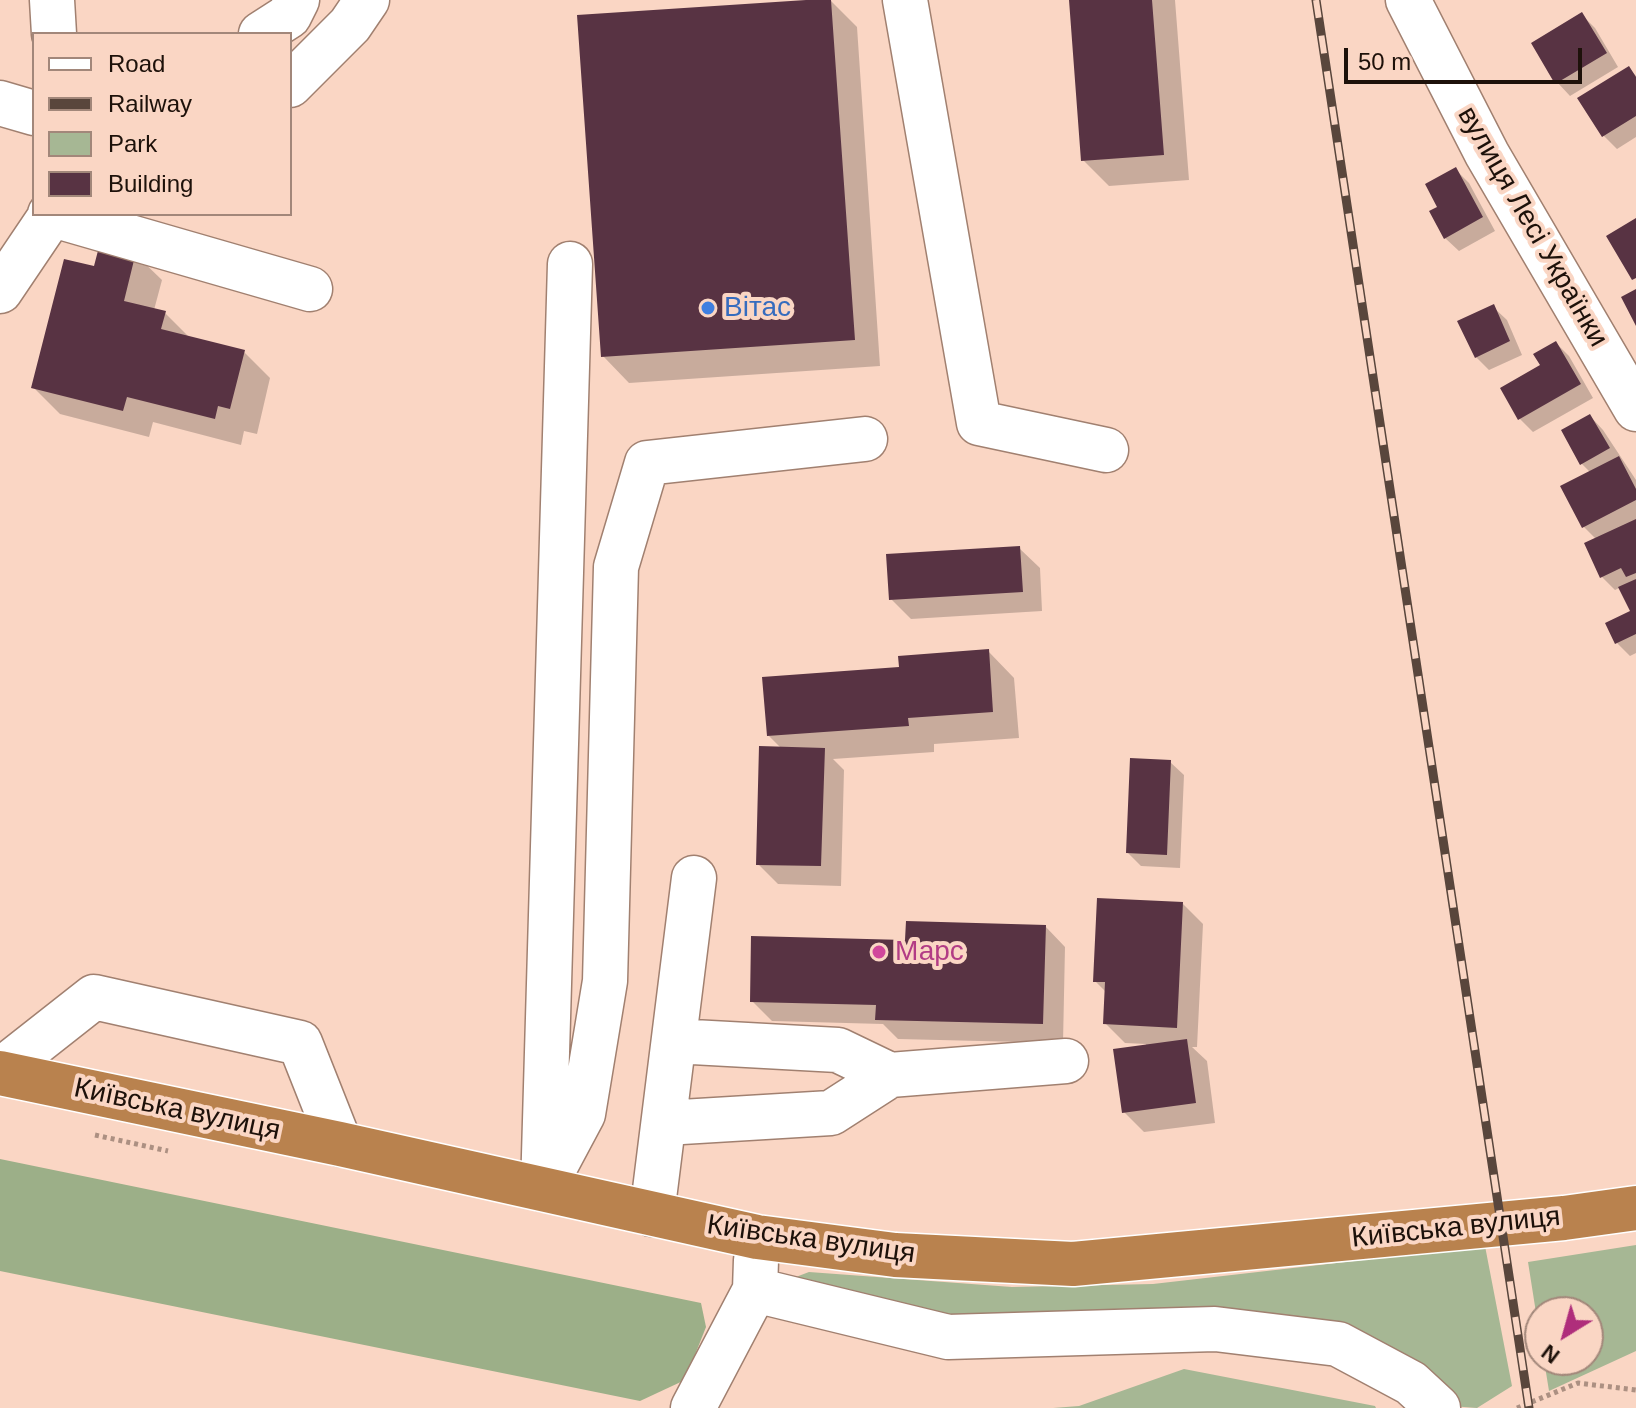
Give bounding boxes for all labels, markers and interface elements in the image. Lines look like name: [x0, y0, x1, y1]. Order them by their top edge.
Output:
legend: [32, 32, 292, 216]
scale bar: [1348, 32, 1586, 82]
text: 50 m: [1358, 48, 1411, 75]
text: Road: [108, 50, 165, 77]
text: Railway: [108, 90, 192, 117]
street label: вулиця Лесі Українки: [1450, 101, 1614, 353]
text: Park: [108, 130, 157, 157]
text: Building: [108, 170, 193, 197]
place label: Вітас: [724, 291, 791, 325]
marker: Вітас: [699, 299, 717, 317]
place label: Марс: [895, 935, 964, 969]
marker: Марс: [870, 943, 888, 961]
street label: Київська вулиця: [71, 1072, 283, 1148]
street label: Київська вулиця: [1350, 1200, 1562, 1256]
street label: Київська вулиця: [705, 1209, 917, 1271]
north arrow: [1524, 1296, 1604, 1376]
text: N: [1537, 1339, 1564, 1369]

